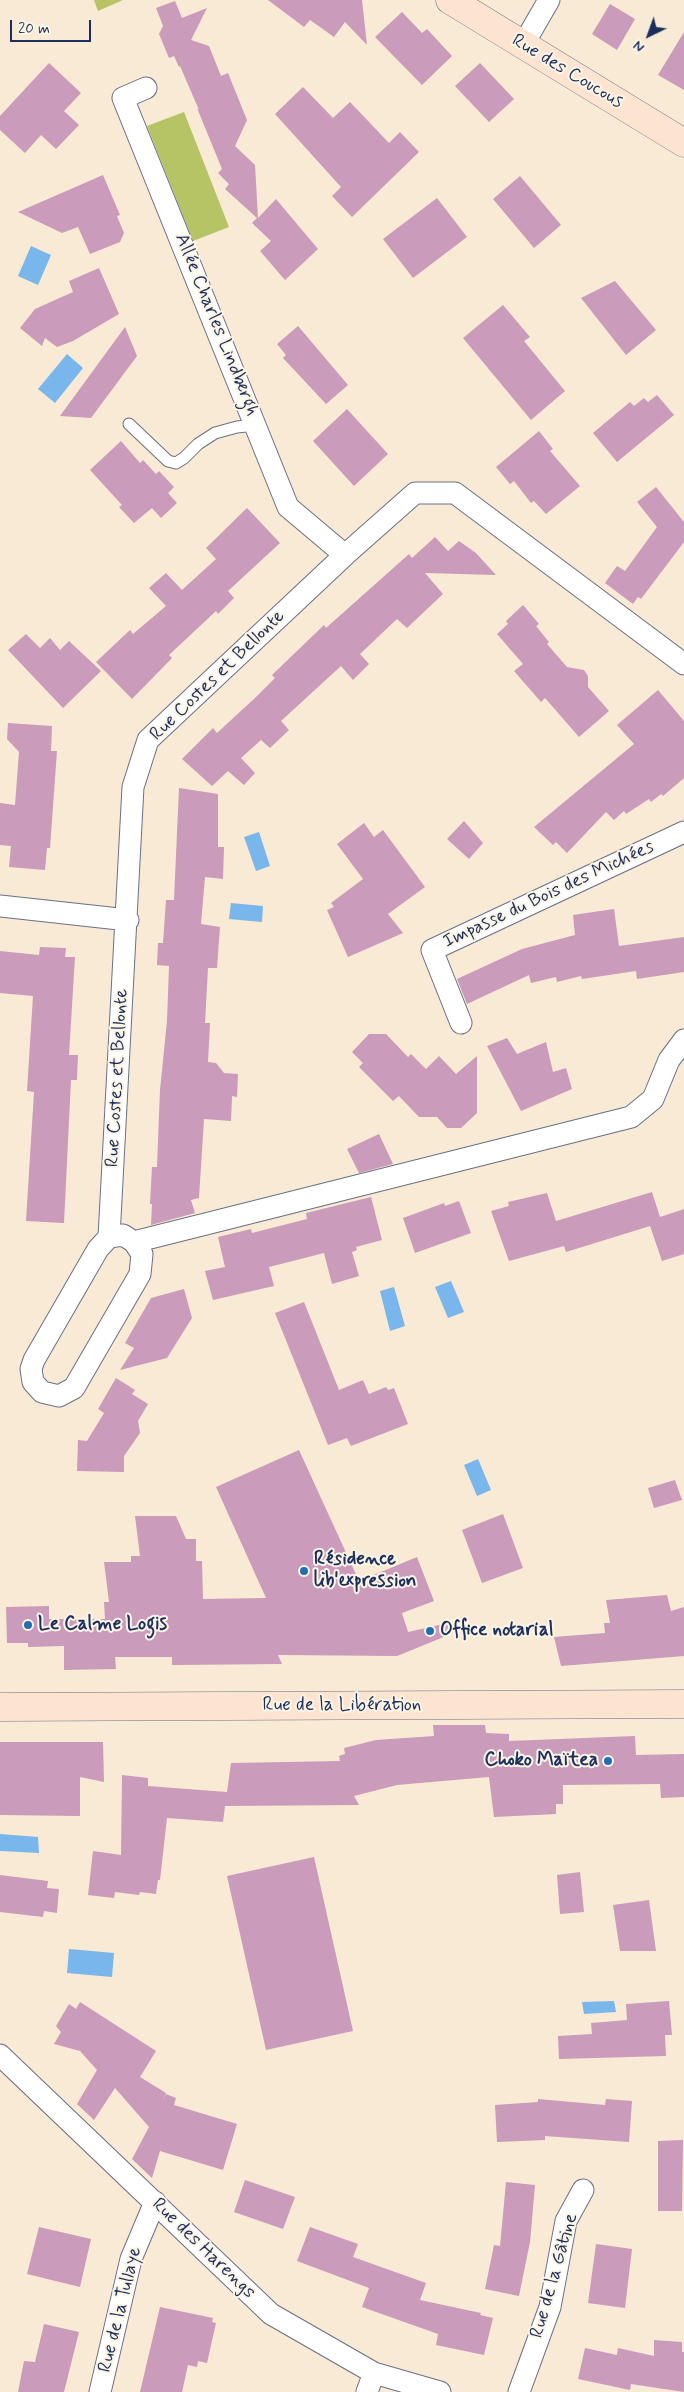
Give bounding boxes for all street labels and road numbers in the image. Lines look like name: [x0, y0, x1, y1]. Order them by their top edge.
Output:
street label: Rue des Coucous: [507, 30, 627, 114]
street label: Allée Charles Lindbergh: [169, 230, 263, 420]
street label: Rue Costes et Bellonte: [146, 606, 290, 746]
street label: Impasse du Bois des Michées: [440, 836, 658, 954]
street label: Rue Costes et Bellonte: [102, 988, 134, 1168]
street label: Rue de la Libération: [263, 1695, 421, 1717]
street label: Rue des Harengs: [146, 2194, 260, 2304]
street label: Rue de la Gâtine: [526, 2211, 584, 2341]
street label: Rue de la Tullaye: [94, 2245, 148, 2375]

